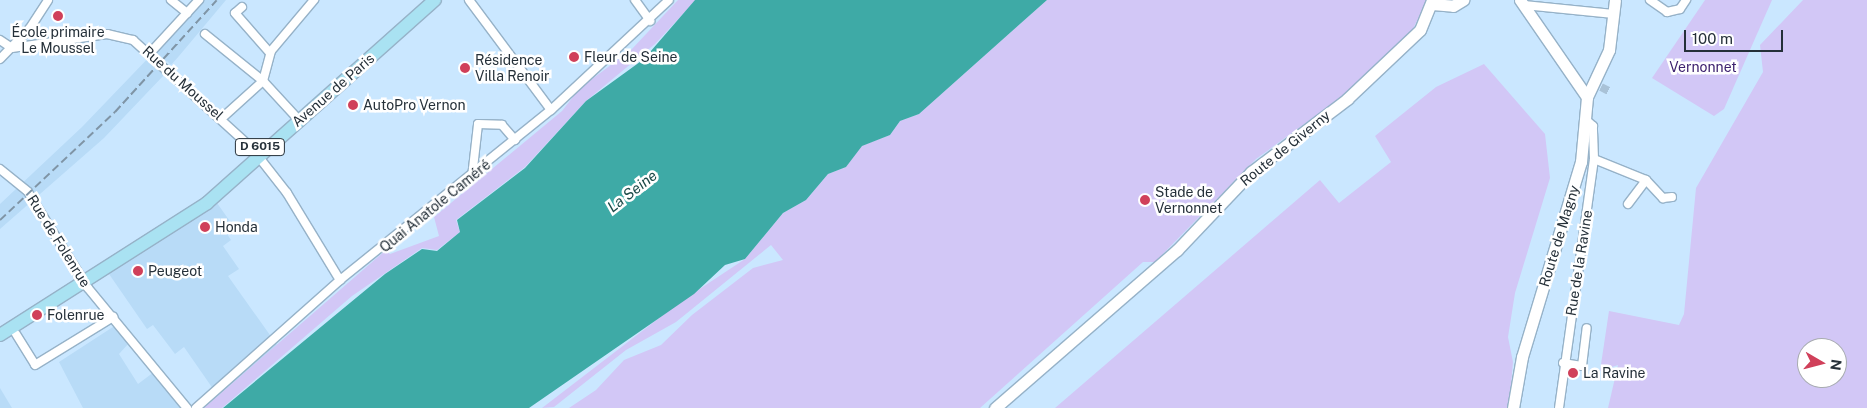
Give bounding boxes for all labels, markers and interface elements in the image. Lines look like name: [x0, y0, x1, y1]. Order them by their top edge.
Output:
marker: École primaire Le Moussel: [52, 10, 64, 22]
scale bar: [1687, 20, 1786, 52]
place label: École primaire Le Moussel: [11, 24, 105, 56]
text: 100 m: [1692, 30, 1733, 47]
street label: Rue du Moussel: [139, 42, 227, 124]
place label: Fleur de Seine: [584, 49, 678, 65]
street label: Avenue de Paris: [288, 50, 378, 130]
marker: Fleur de Seine: [568, 51, 580, 63]
place label: Résidence Villa Renoir: [475, 52, 550, 84]
park label: Vernonnet: [1669, 59, 1737, 75]
marker: Résidence Villa Renoir: [459, 62, 471, 74]
place label: AutoPro Vernon: [363, 97, 466, 113]
marker: AutoPro Vernon: [347, 99, 359, 111]
street label: Route de Giverny: [1237, 107, 1333, 189]
road number: D 6015: [234, 138, 286, 156]
street label: Quai Anatole Caméré: [376, 156, 494, 256]
water label: La Seine: [604, 166, 660, 216]
street label: Route de Magny: [1536, 183, 1582, 289]
place label: Stade de Vernonnet: [1155, 184, 1222, 216]
street label: Rue de Folenrue: [24, 192, 94, 290]
marker: Stade de Vernonnet: [1139, 194, 1151, 206]
street label: Rue de la Ravine: [1562, 209, 1596, 317]
place label: Honda: [215, 219, 258, 235]
marker: Honda: [199, 221, 211, 233]
place label: Peugeot: [148, 263, 202, 279]
marker: Peugeot: [132, 265, 144, 277]
place label: Folenrue: [47, 307, 104, 323]
marker: Folenrue: [31, 309, 43, 321]
north arrow: [1797, 338, 1847, 388]
text: N: [1827, 358, 1845, 371]
place label: La Ravine: [1583, 365, 1645, 381]
marker: La Ravine: [1567, 367, 1579, 379]

